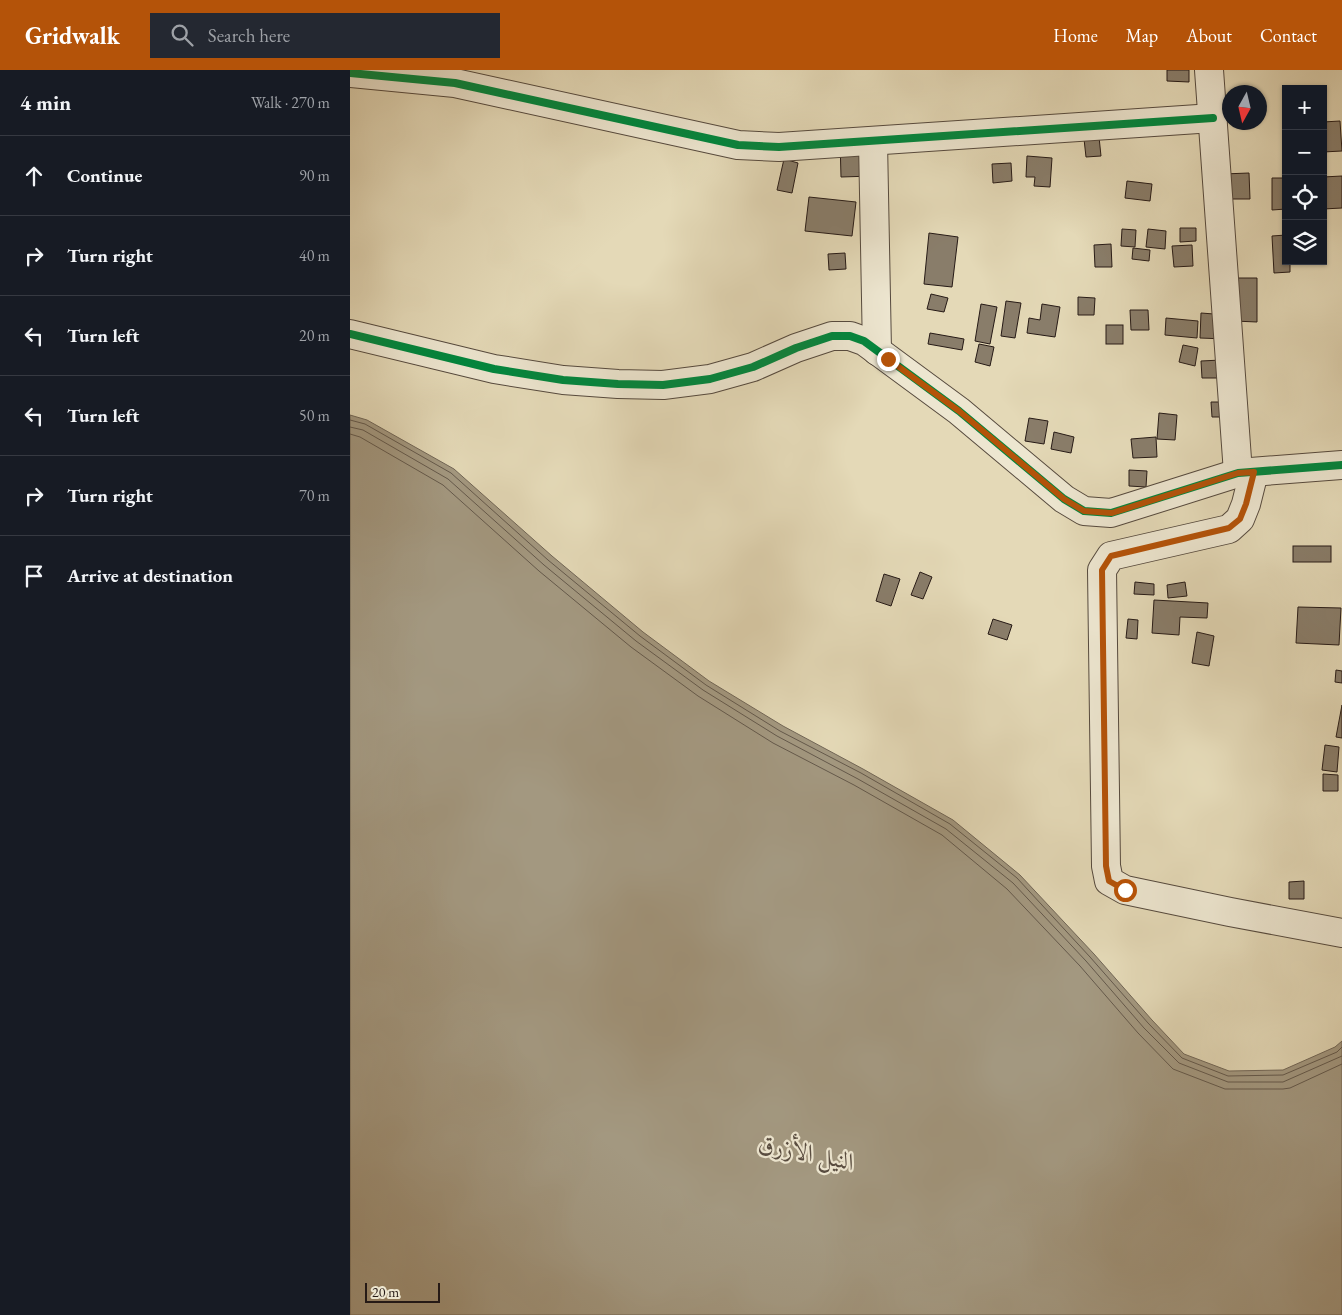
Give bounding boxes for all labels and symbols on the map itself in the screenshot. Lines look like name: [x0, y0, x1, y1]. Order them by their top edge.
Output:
north arrow: [1222, 85, 1267, 130]
route end: [877, 348, 900, 371]
route start: [1114, 879, 1137, 902]
water label: النيل الأزرق: [756, 1127, 858, 1179]
scale bar: [365, 1280, 440, 1303]

